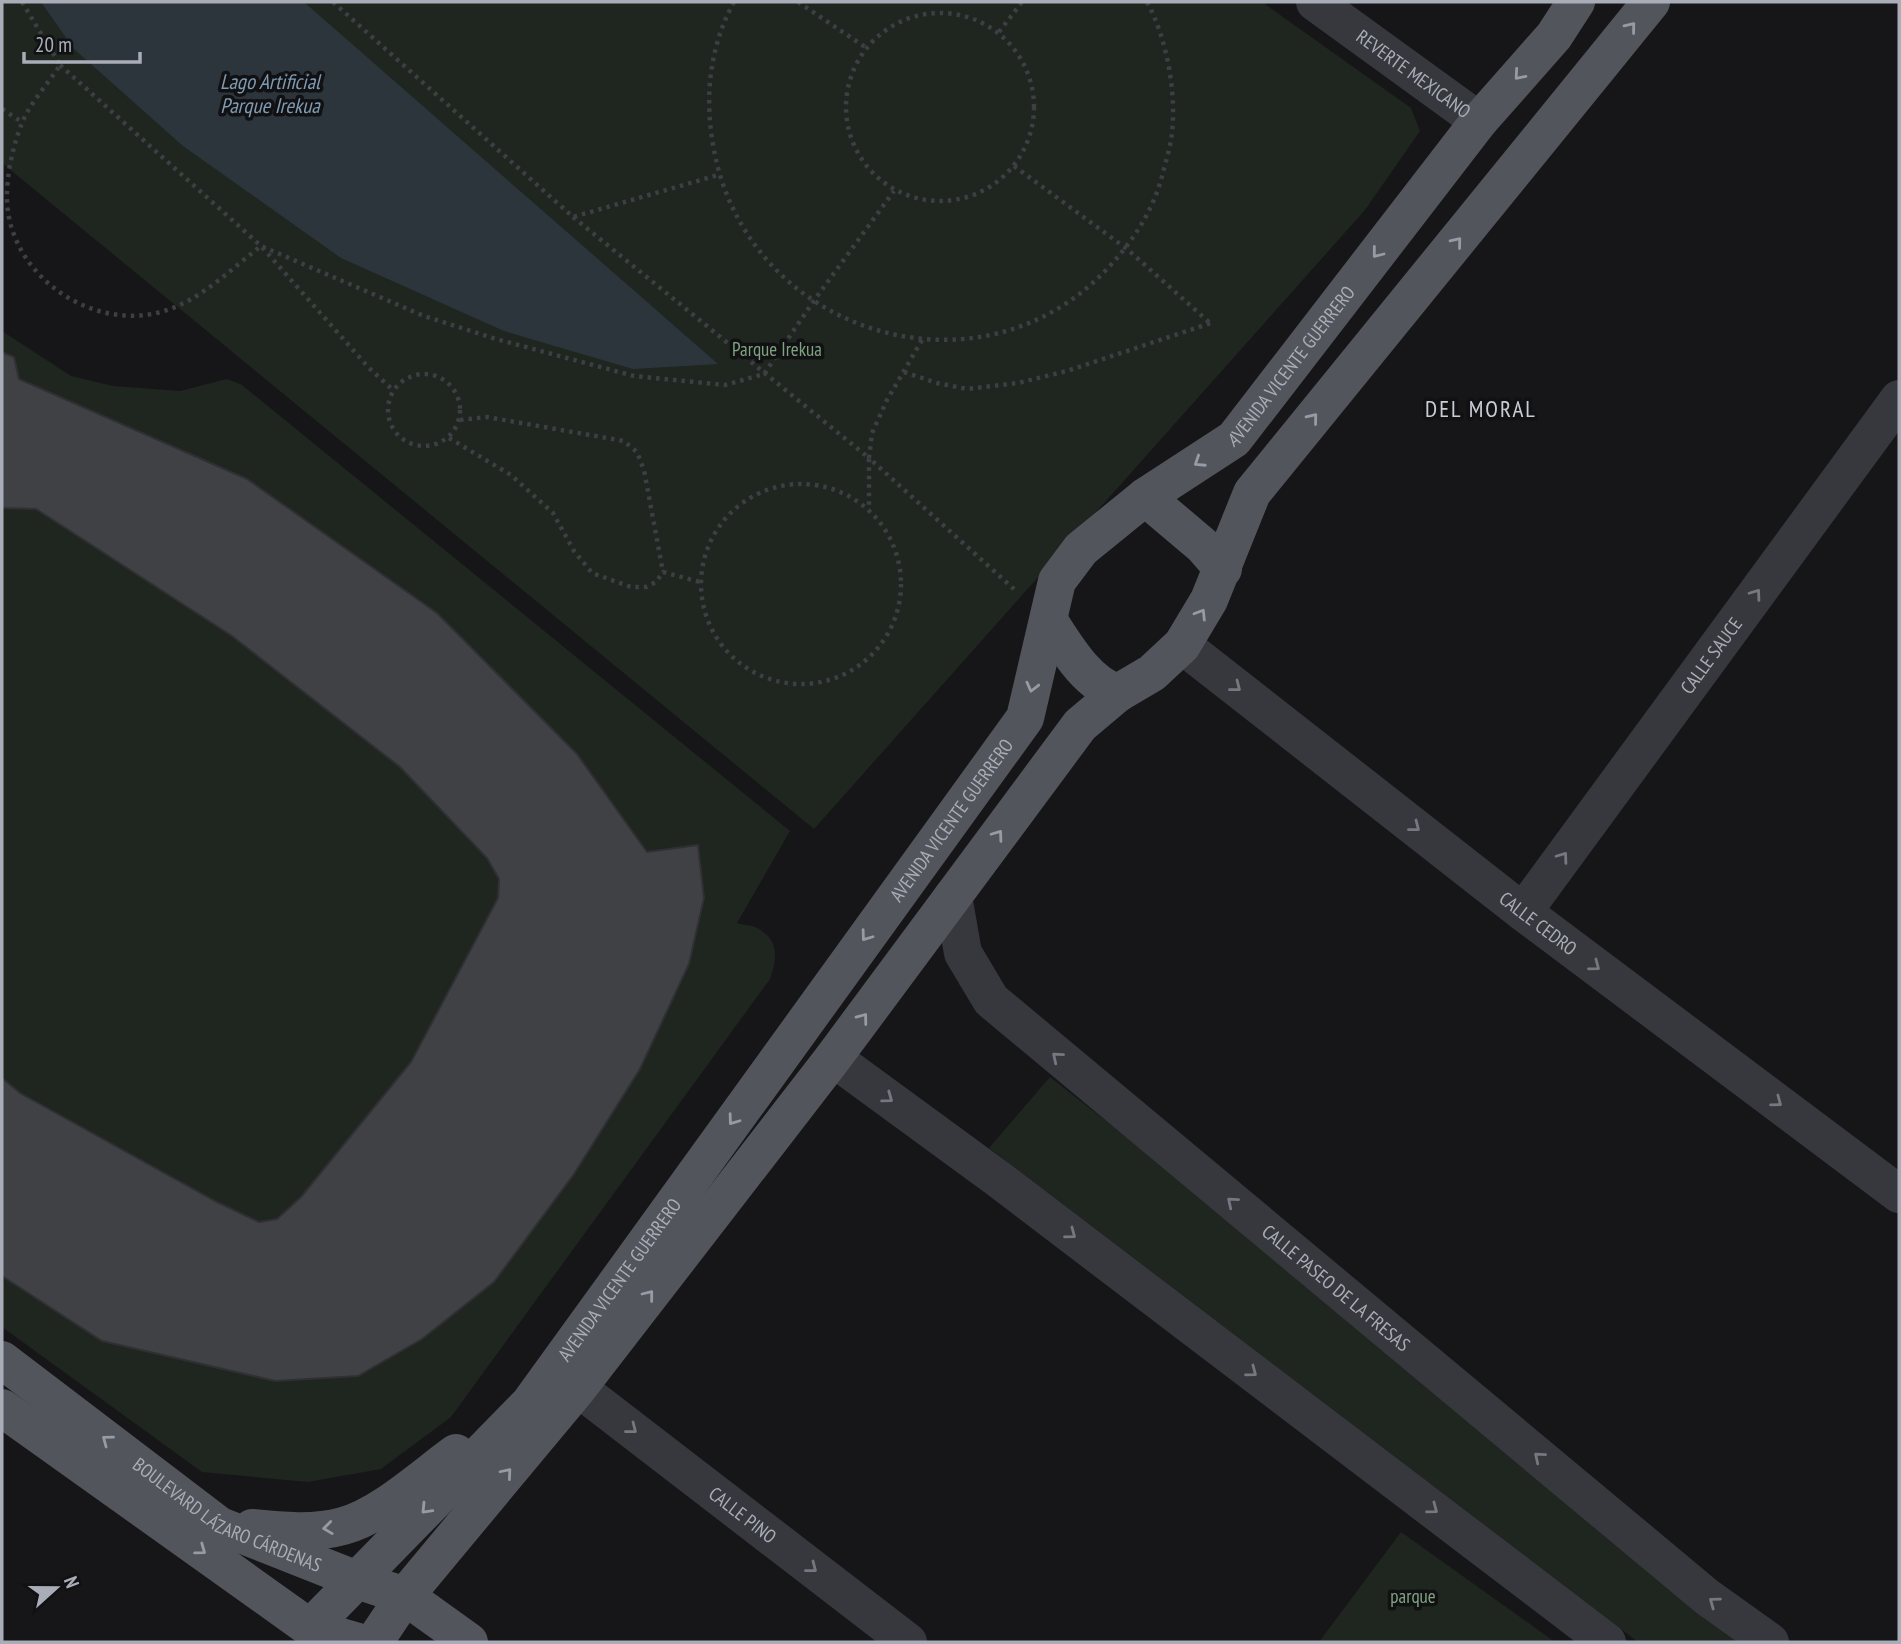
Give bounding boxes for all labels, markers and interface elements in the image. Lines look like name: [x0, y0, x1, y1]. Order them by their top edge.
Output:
scale bar: [24, 21, 140, 65]
one-way arrow: [1623, 22, 1635, 35]
street label: REVERTE MEXICANO: [1352, 24, 1476, 123]
text: 20 m: [35, 31, 72, 58]
one-way arrow: [1515, 67, 1527, 80]
water label: Lago Artificial Parque Irekua: [220, 68, 322, 119]
one-way arrow: [1448, 237, 1461, 249]
one-way arrow: [1373, 245, 1386, 257]
street label: AVENIDA VICENTE GUERRERO: [1223, 281, 1360, 452]
park label: Parque Irekua: [732, 337, 822, 361]
district label: DEL MORAL: [1425, 394, 1537, 423]
one-way arrow: [1305, 414, 1317, 427]
one-way arrow: [1194, 453, 1207, 466]
one-way arrow: [1748, 589, 1760, 602]
one-way arrow: [1193, 608, 1206, 621]
street label: CALLE SAUCE: [1675, 612, 1747, 699]
one-way arrow: [1228, 679, 1240, 692]
one-way arrow: [1026, 681, 1040, 693]
street label: AVENIDA VICENTE GUERRERO: [884, 734, 1018, 906]
one-way arrow: [1407, 819, 1420, 832]
one-way arrow: [990, 831, 1003, 843]
one-way arrow: [1555, 852, 1568, 864]
street label: CALLE CEDRO: [1495, 886, 1582, 960]
one-way arrow: [862, 928, 874, 940]
one-way arrow: [1588, 958, 1600, 970]
one-way arrow: [854, 1013, 867, 1026]
one-way arrow: [1053, 1053, 1066, 1065]
one-way arrow: [880, 1090, 893, 1102]
one-way arrow: [1770, 1094, 1782, 1107]
one-way arrow: [729, 1112, 742, 1125]
street label: AVENIDA VICENTE GUERRERO: [552, 1193, 686, 1366]
one-way arrow: [1228, 1198, 1241, 1210]
street label: CALLE PASEO DE LA FRESAS: [1257, 1219, 1415, 1356]
one-way arrow: [1063, 1225, 1075, 1238]
one-way arrow: [641, 1291, 654, 1303]
one-way arrow: [1244, 1363, 1256, 1376]
one-way arrow: [624, 1421, 636, 1434]
one-way arrow: [103, 1435, 115, 1448]
street label: BOULEVARD LÁZARO CÁRDENAS: [128, 1452, 325, 1577]
one-way arrow: [1534, 1453, 1546, 1466]
one-way arrow: [499, 1468, 511, 1481]
street label: CALLE PINO: [704, 1481, 781, 1548]
one-way arrow: [421, 1501, 434, 1514]
one-way arrow: [1425, 1501, 1438, 1514]
one-way arrow: [323, 1521, 334, 1536]
one-way arrow: [193, 1542, 206, 1554]
north arrow: [21, 1553, 91, 1623]
one-way arrow: [804, 1560, 817, 1573]
text: N: [59, 1573, 85, 1591]
park label: parque: [1390, 1584, 1436, 1608]
one-way arrow: [1709, 1598, 1722, 1611]

